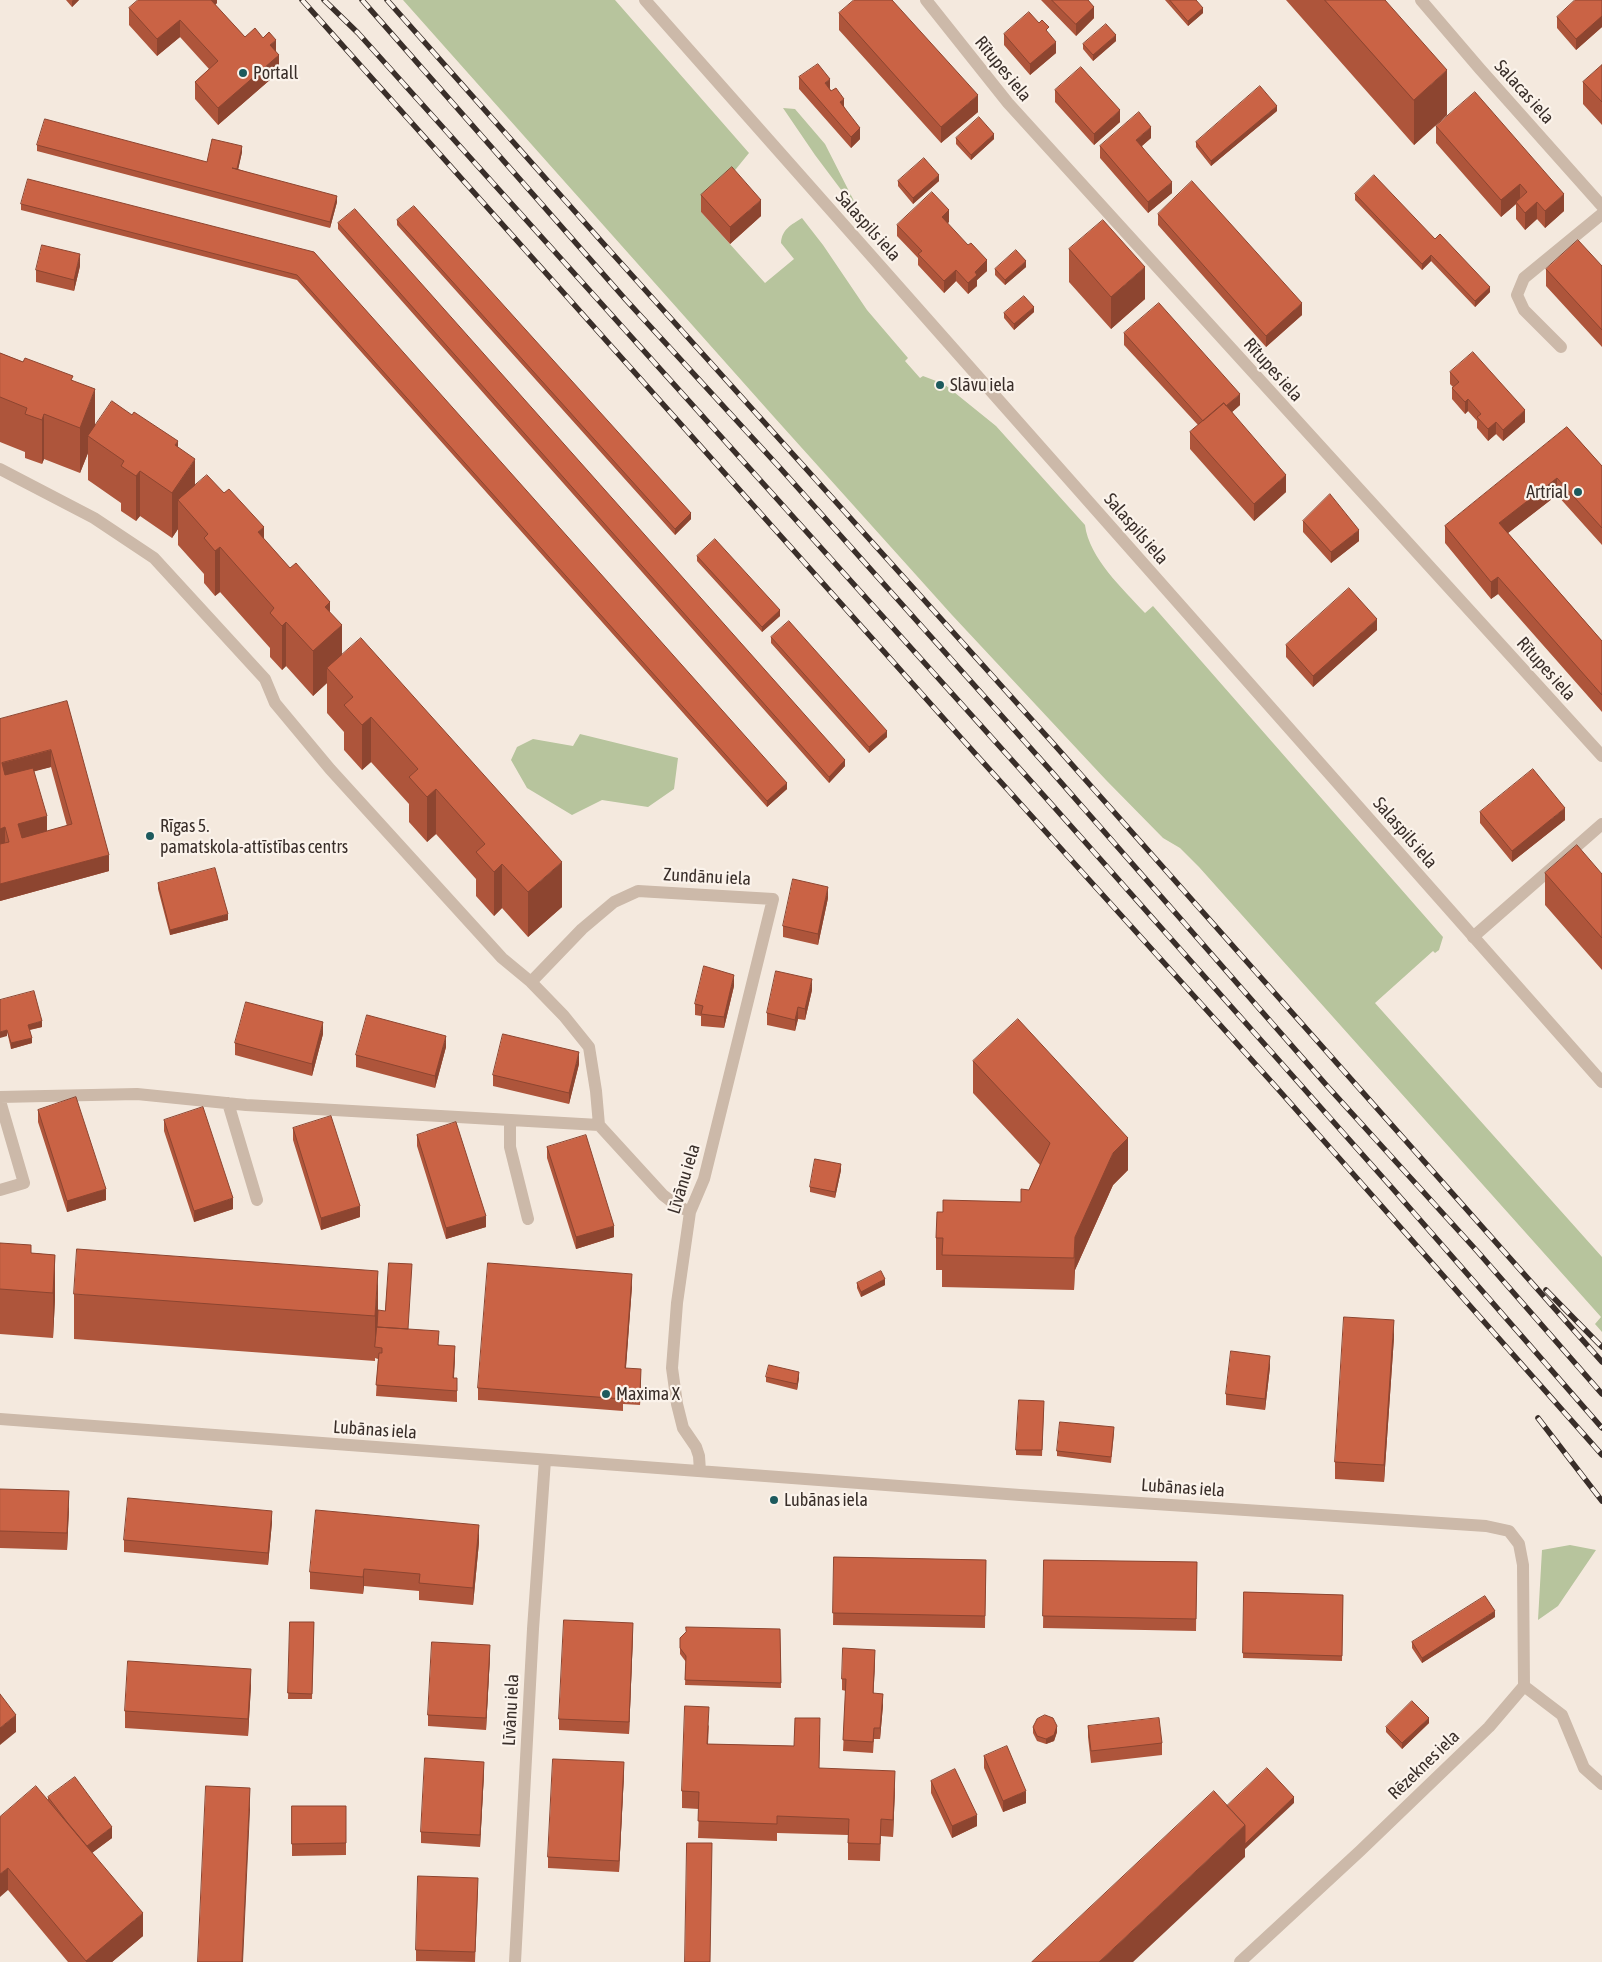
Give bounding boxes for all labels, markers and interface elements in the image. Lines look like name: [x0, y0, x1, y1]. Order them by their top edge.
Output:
street label: Rītupes iela: [970, 32, 1036, 106]
street label: Salacas iela: [1490, 56, 1558, 128]
place label: Portall: [253, 62, 298, 84]
marker: Portall: [237, 67, 249, 79]
street label: Salaspils iela: [831, 186, 905, 266]
street label: Rītupes iela: [1239, 334, 1307, 406]
place label: Slāvu iela: [950, 374, 1015, 396]
marker: Slāvu iela: [934, 379, 946, 391]
place label: Artrial: [1526, 481, 1568, 503]
marker: Artrial: [1572, 486, 1584, 498]
street label: Salaspils iela: [1099, 489, 1173, 569]
street label: Rītupes iela: [1512, 633, 1580, 705]
street label: Salaspils iela: [1368, 793, 1442, 873]
place label: Rīgas 5. pamatskola-attīstības centrs: [160, 815, 348, 858]
marker: Rīgas 5. pamatskola-attīstības centrs: [144, 830, 156, 842]
street label: Zundānu iela: [663, 864, 751, 890]
street label: Līvānu iela: [663, 1141, 705, 1217]
place label: Maxima X: [616, 1383, 680, 1405]
marker: Maxima X: [600, 1388, 612, 1400]
street label: Lubānas iela: [332, 1416, 418, 1444]
street label: Lubānas iela: [1140, 1474, 1226, 1502]
place label: Lubānas iela: [784, 1489, 868, 1511]
marker: Lubānas iela: [768, 1494, 780, 1506]
street label: Līvānu iela: [498, 1673, 524, 1747]
street label: Rēzeknes iela: [1384, 1726, 1464, 1804]

